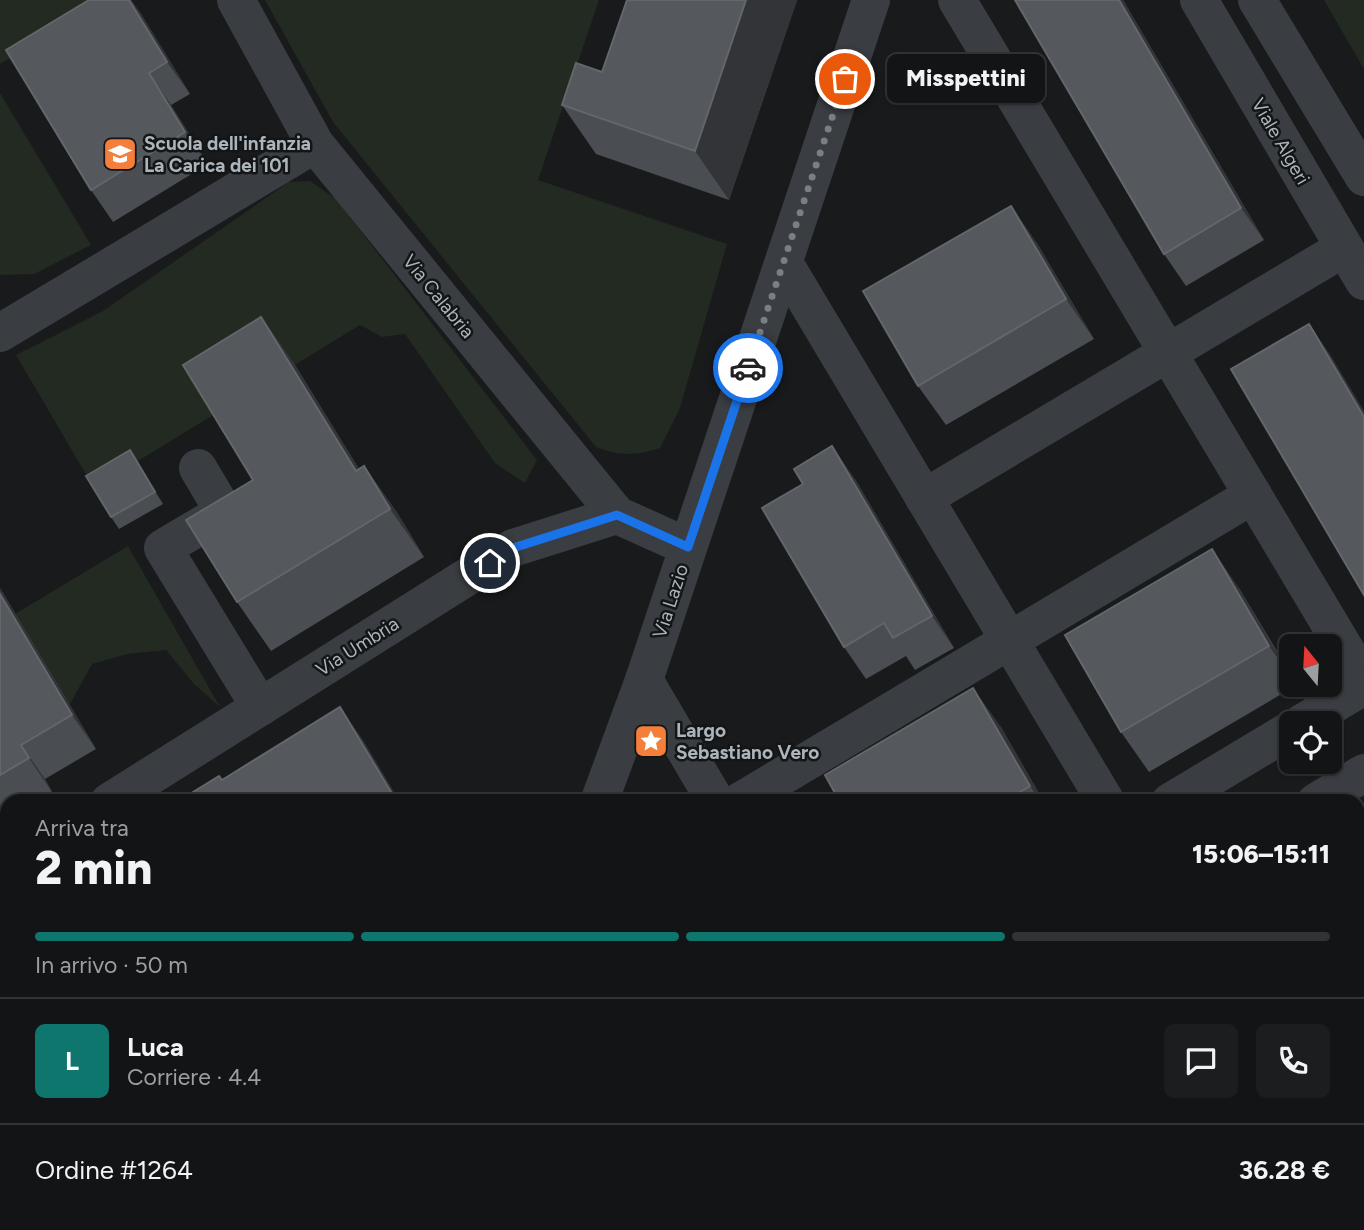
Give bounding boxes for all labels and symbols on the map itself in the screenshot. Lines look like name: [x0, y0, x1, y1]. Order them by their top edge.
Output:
pin: [815, 49, 875, 109]
callout: Misspettini: [887, 55, 1044, 104]
street label: Viale Algeri: [1247, 94, 1315, 189]
place label: Scuola dell'infanzia La Carica dei 101: [144, 132, 311, 177]
school or university icon: Scuola dell'infanzia La Carica dei 101: [101, 135, 139, 173]
street label: Via Calabria: [398, 250, 479, 343]
courier: [713, 333, 783, 403]
pin: [460, 533, 520, 593]
street label: Via Lazio: [648, 561, 693, 641]
street label: Via Umbria: [312, 612, 403, 681]
north arrow: [1279, 634, 1342, 696]
place label: Largo Sebastiano Vero: [676, 719, 819, 764]
place icon: Largo Sebastiano Vero: [632, 722, 670, 760]

